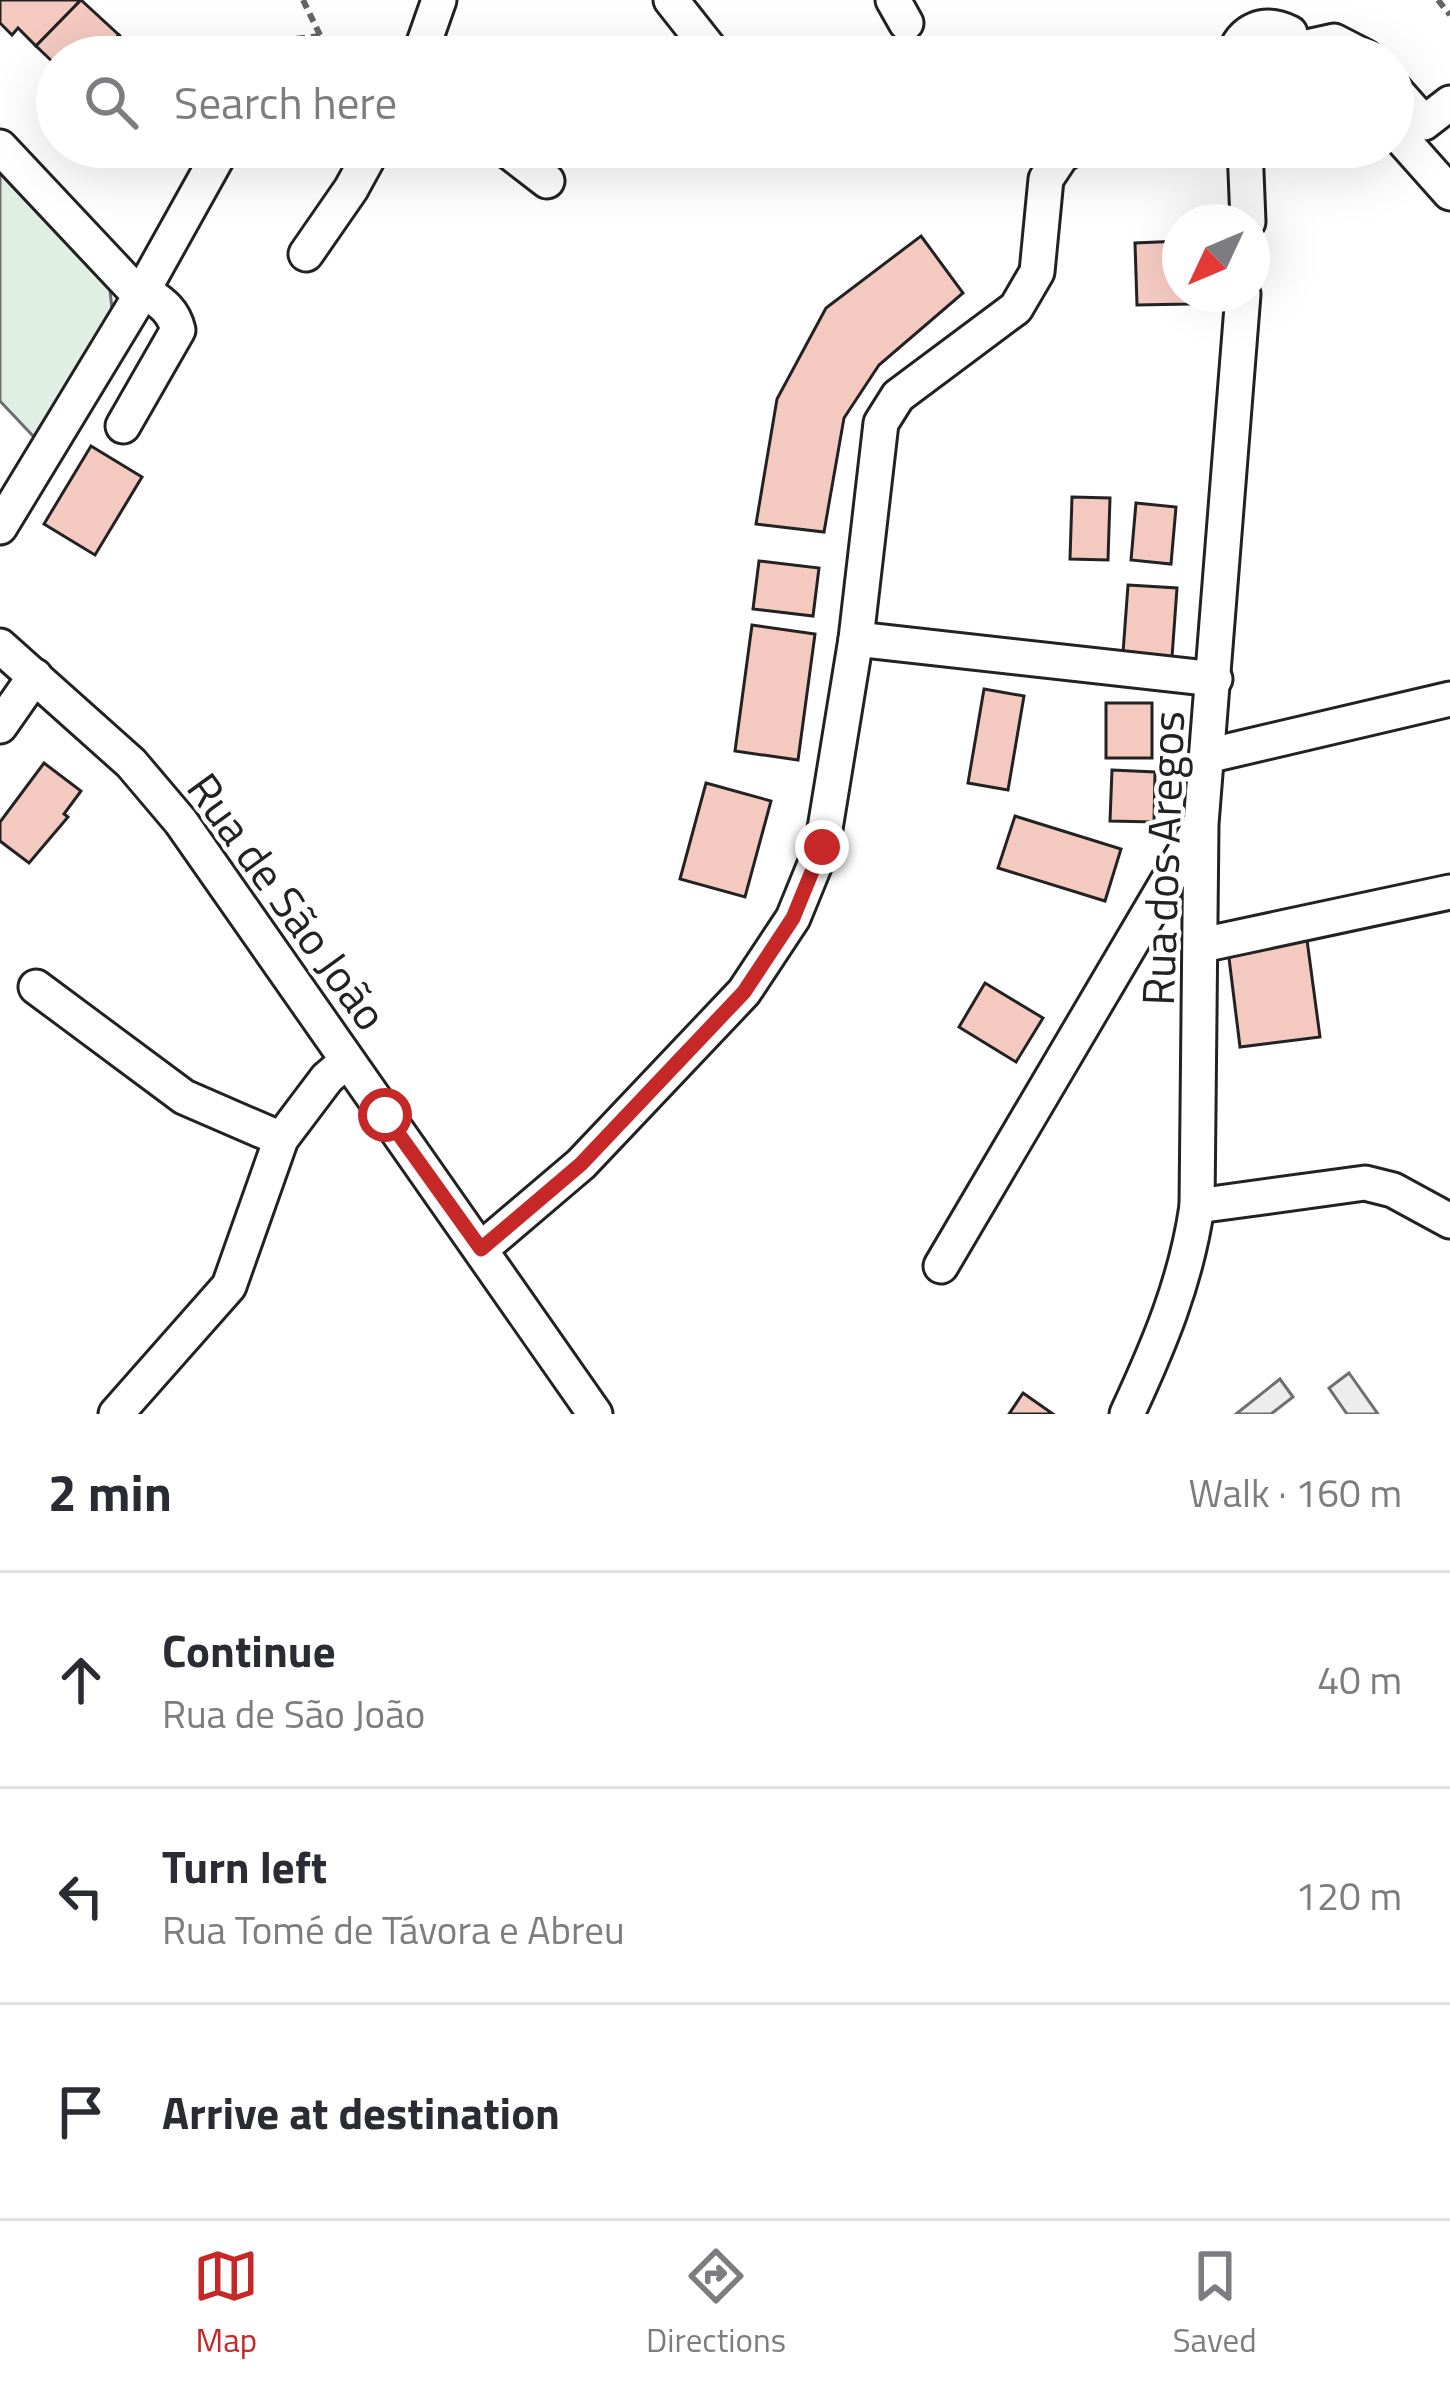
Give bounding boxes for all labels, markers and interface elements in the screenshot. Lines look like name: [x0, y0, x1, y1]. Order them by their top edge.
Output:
search box: [36, 36, 1414, 168]
text: Search here: [174, 68, 397, 136]
icon: search: [78, 69, 144, 135]
north arrow: [1162, 204, 1270, 312]
street label: Rua dos Aregos: [1123, 710, 1201, 1006]
street label: Rua de São João: [171, 758, 405, 1044]
route end: [795, 820, 849, 874]
route start: [358, 1088, 412, 1142]
text: 2 min: [48, 1453, 172, 1531]
text: Walk · 160 m: [1188, 1463, 1402, 1522]
text: Continue: [162, 1616, 336, 1684]
icon: ahead: [48, 1647, 114, 1713]
text: 40 m: [1317, 1650, 1402, 1709]
text: Rua de São João: [162, 1684, 425, 1743]
text: Turn left: [162, 1832, 327, 1900]
icon: left: [48, 1863, 114, 1929]
text: 120 m: [1295, 1866, 1402, 1925]
text: Rua Tomé de Távora e Abreu: [162, 1900, 625, 1959]
text: Arrive at destination: [162, 2078, 560, 2146]
icon: arrive: [48, 2079, 114, 2145]
tab: Map: [193, 2243, 259, 2365]
tab: Directions: [646, 2243, 786, 2365]
tab: Saved: [1173, 2243, 1257, 2365]

